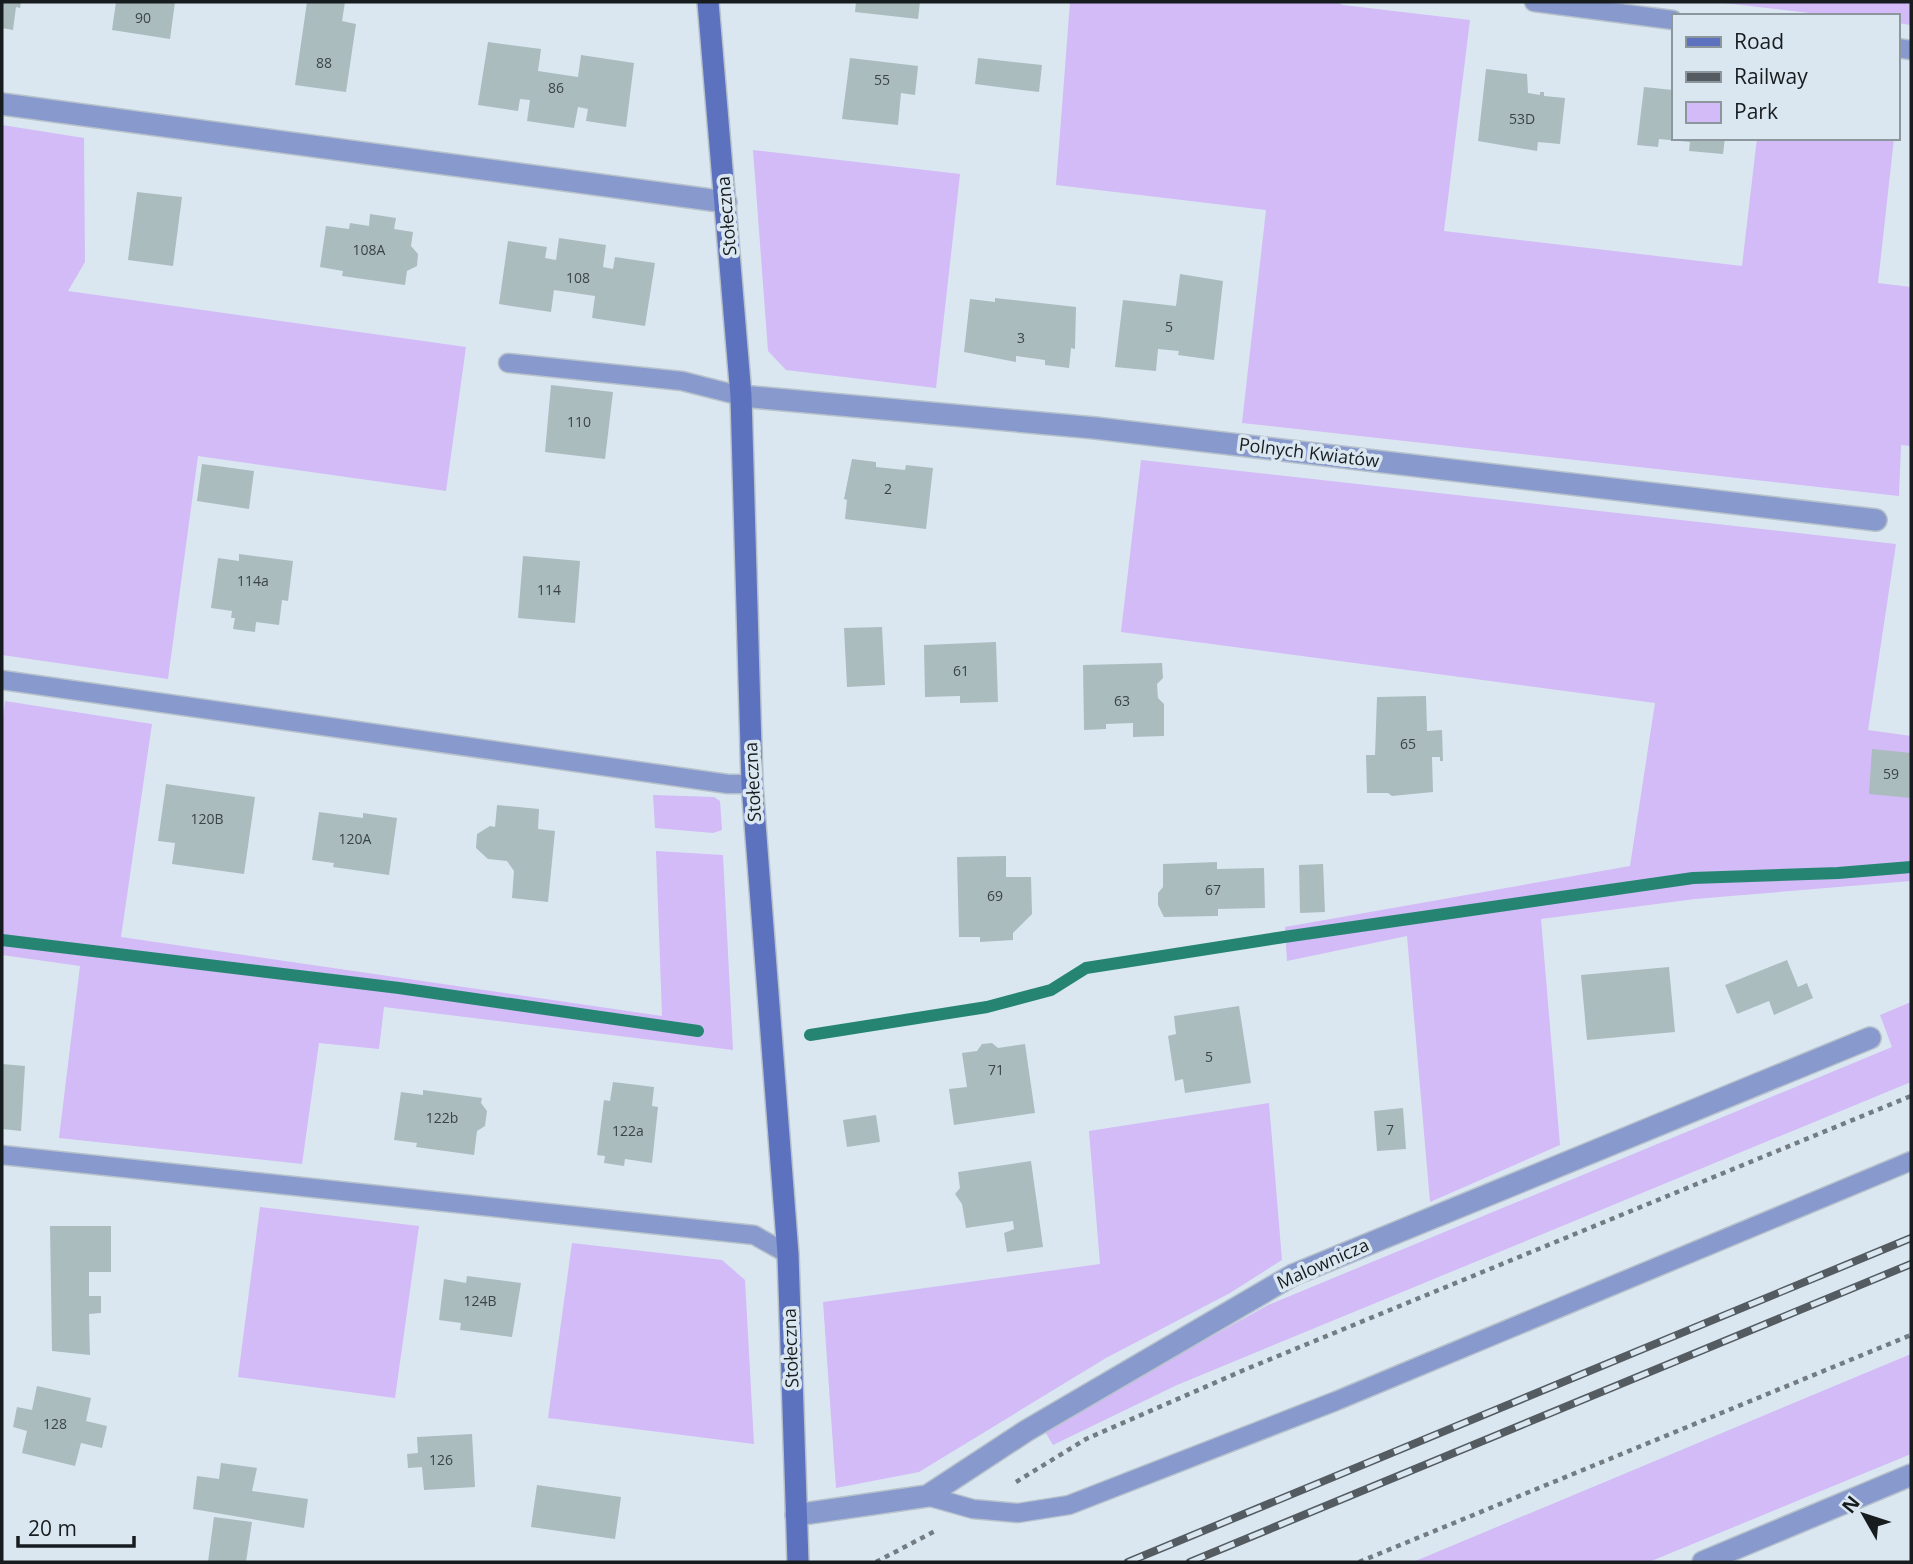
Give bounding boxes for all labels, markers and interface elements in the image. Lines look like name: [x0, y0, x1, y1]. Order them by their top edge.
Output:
house number: 90: [135, 8, 151, 27]
legend: [1672, 14, 1899, 140]
text: Road: [1734, 27, 1784, 55]
house number: 88: [316, 53, 332, 72]
text: Railway: [1734, 62, 1808, 90]
house number: 55: [874, 70, 890, 89]
house number: 86: [548, 78, 564, 97]
text: Park: [1734, 97, 1778, 125]
house number: 53D: [1509, 109, 1535, 128]
street label: Stołeczna: [711, 175, 741, 257]
house number: 108A: [353, 240, 386, 259]
house number: 108: [566, 268, 590, 287]
house number: 5: [1165, 317, 1173, 336]
house number: 3: [1017, 328, 1025, 347]
house number: 110: [567, 412, 591, 431]
street label: Polnych Kwiatów: [1238, 431, 1381, 473]
house number: 2: [884, 479, 892, 498]
house number: 114a: [237, 571, 269, 590]
house number: 114: [537, 580, 561, 599]
house number: 61: [953, 661, 969, 680]
house number: 63: [1114, 691, 1130, 710]
house number: 65: [1400, 734, 1416, 753]
street label: Stołeczna: [738, 742, 766, 823]
house number: 59: [1883, 764, 1899, 783]
house number: 120B: [190, 809, 224, 828]
house number: 120A: [339, 829, 372, 848]
house number: 67: [1205, 880, 1221, 899]
house number: 69: [987, 886, 1003, 905]
house number: 5: [1205, 1047, 1213, 1066]
house number: 71: [988, 1060, 1004, 1079]
house number: 122b: [426, 1108, 458, 1127]
house number: 7: [1386, 1120, 1394, 1139]
house number: 122a: [612, 1121, 644, 1140]
street label: Malownicza: [1273, 1232, 1372, 1294]
house number: 124B: [463, 1291, 497, 1310]
street label: Stołeczna: [777, 1308, 803, 1388]
house number: 128: [43, 1414, 67, 1433]
house number: 126: [429, 1450, 453, 1469]
north arrow: [1829, 1480, 1899, 1550]
text: N: [1836, 1490, 1866, 1518]
scale bar: [18, 1504, 133, 1548]
text: 20 m: [28, 1514, 77, 1542]

